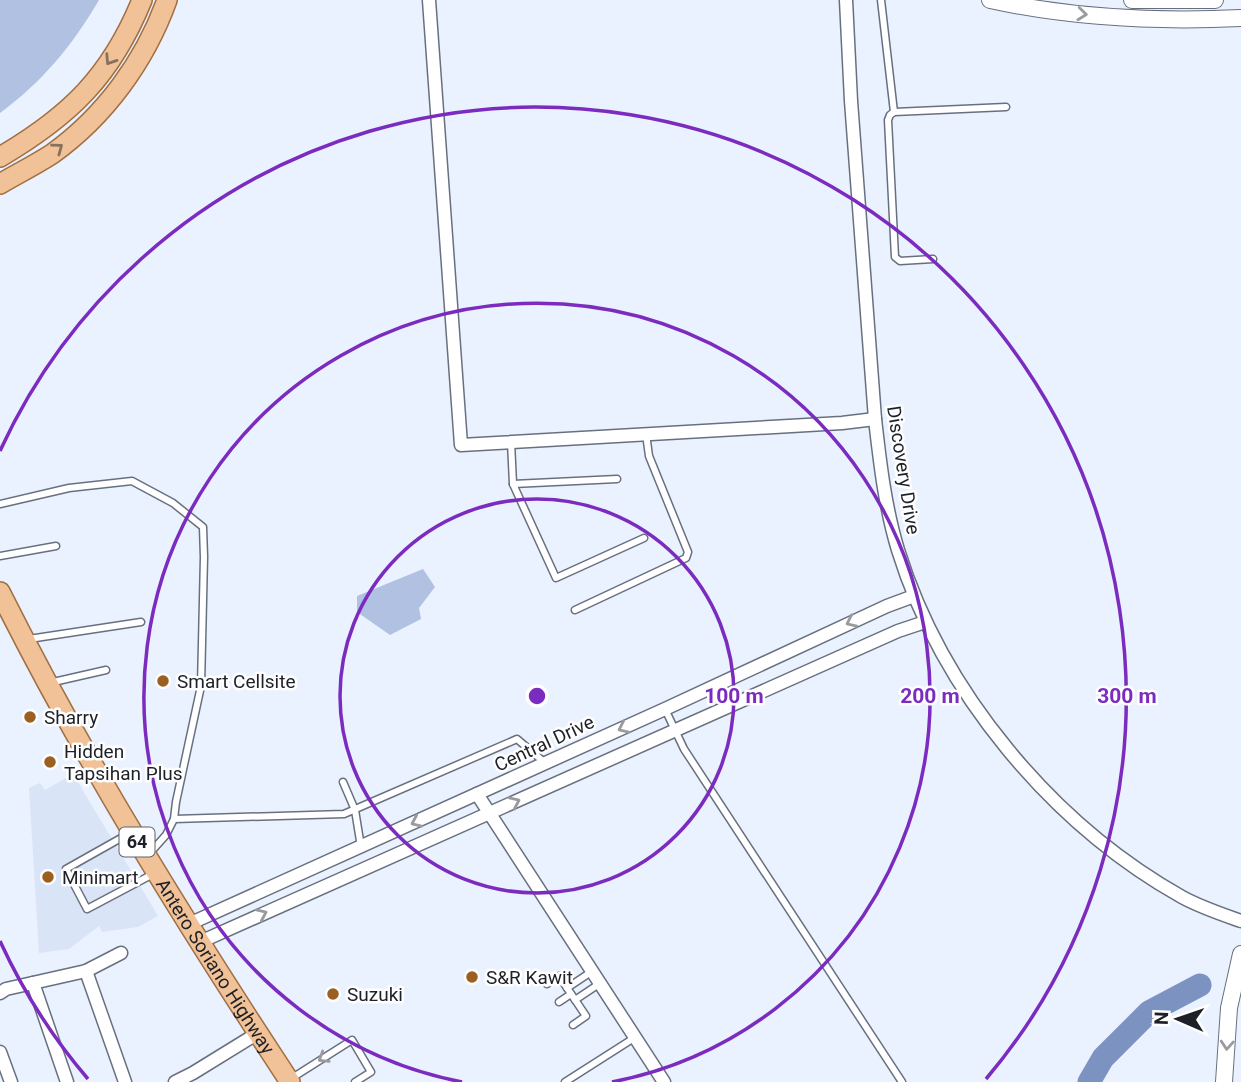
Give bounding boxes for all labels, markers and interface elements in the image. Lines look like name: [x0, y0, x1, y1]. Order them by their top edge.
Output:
one-way arrow: [1076, 7, 1088, 22]
one-way arrow: [106, 52, 118, 65]
one-way arrow: [50, 144, 63, 157]
street label: Discovery Drive: [882, 404, 925, 536]
one-way arrow: [846, 614, 859, 628]
place label: Smart Cellsite: [177, 670, 296, 693]
marker: Smart Cellsite: [155, 673, 171, 689]
centre of rings: [525, 684, 549, 708]
text: 100 m: [704, 684, 764, 708]
text: 200 m: [900, 684, 960, 708]
text: 300 m: [1097, 684, 1157, 708]
place label: Sharry: [44, 706, 98, 729]
marker: Sharry: [22, 709, 38, 725]
street label: Central Drive: [491, 710, 598, 777]
one-way arrow: [617, 719, 630, 733]
place label: Hidden Tapsihan Plus: [64, 740, 183, 785]
marker: Hidden Tapsihan Plus: [42, 754, 58, 770]
one-way arrow: [508, 796, 520, 810]
one-way arrow: [410, 814, 423, 828]
road number: 64: [120, 828, 154, 856]
place label: Minimart: [62, 866, 138, 889]
marker: Minimart: [40, 869, 56, 885]
street label: Antero Soriano Highway: [151, 874, 279, 1059]
one-way arrow: [255, 908, 267, 922]
place label: S&R Kawit: [486, 966, 573, 989]
marker: S&R Kawit: [464, 969, 480, 985]
place label: Suzuki: [347, 983, 403, 1006]
north arrow: [1143, 984, 1213, 1054]
marker: Suzuki: [325, 986, 341, 1002]
text: N: [1150, 1011, 1173, 1026]
one-way arrow: [1220, 1040, 1235, 1051]
one-way arrow: [318, 1049, 331, 1062]

